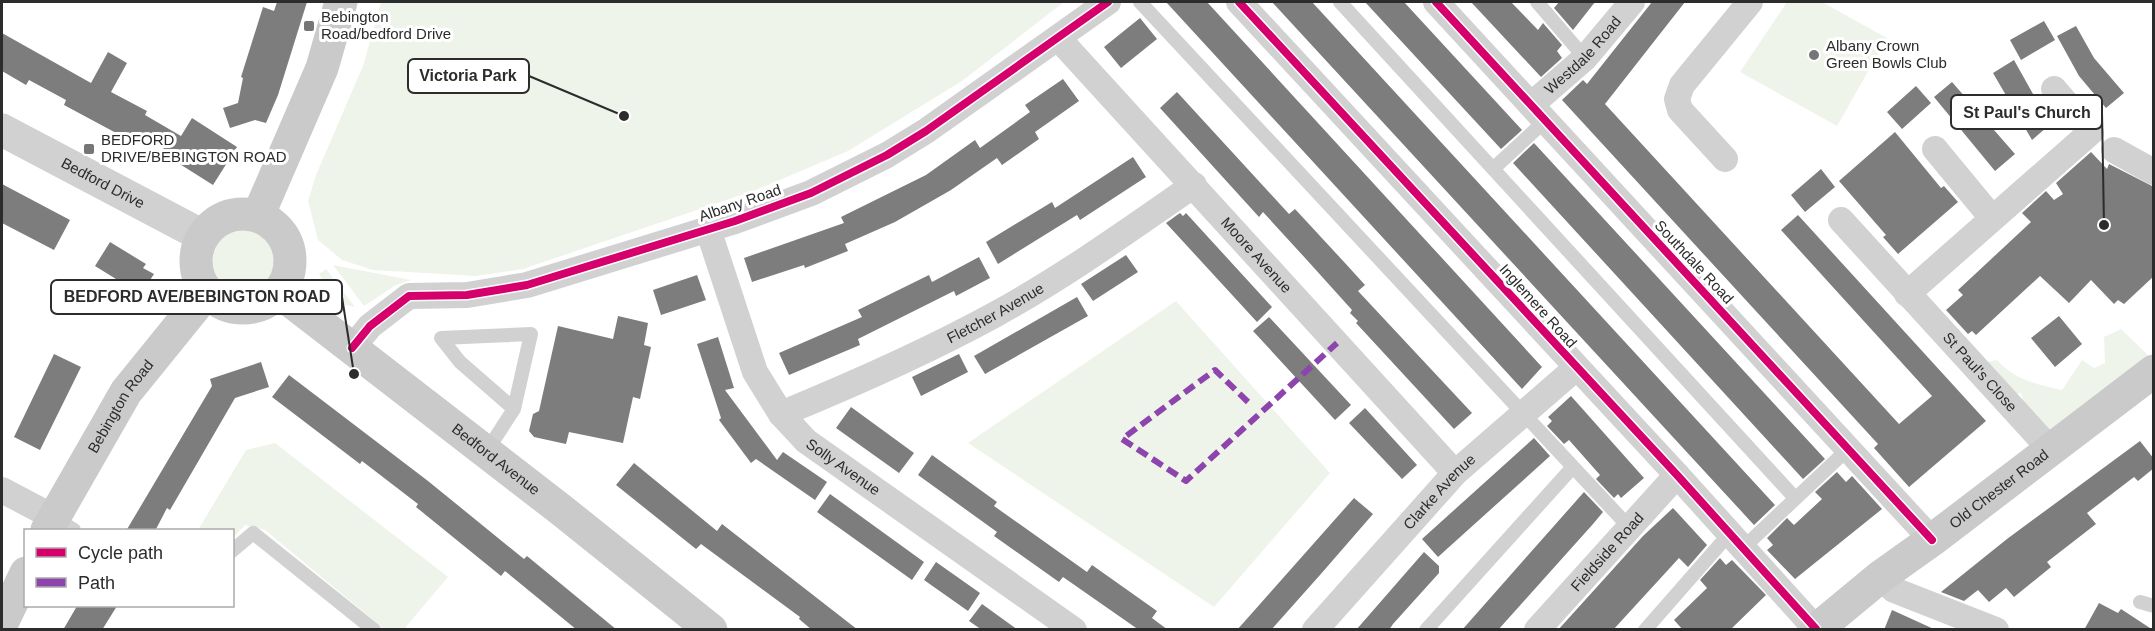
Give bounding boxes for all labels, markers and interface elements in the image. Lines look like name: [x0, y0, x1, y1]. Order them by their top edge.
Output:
place label: Bebington Road/bedford Drive: [321, 8, 451, 42]
street label: Westdale Road: [1541, 13, 1624, 97]
marker: Bebington Road/bedford Drive: [302, 19, 316, 33]
place label: Albany Crown Green Bowls Club: [1826, 37, 1947, 71]
marker: Albany Crown Green Bowls Club: [1807, 48, 1821, 62]
callout: Victoria Park: [408, 59, 529, 93]
text: Victoria Park: [419, 67, 517, 84]
callout: St Paul's Church: [1951, 95, 2102, 129]
text: St Paul's Church: [1963, 104, 2091, 121]
place label: BEDFORD DRIVE/BEBINGTON ROAD: [101, 131, 287, 165]
marker: BEDFORD DRIVE/BEBINGTON ROAD: [82, 142, 96, 156]
street label: Bedford Drive: [59, 154, 148, 212]
street label: Albany Road: [696, 181, 783, 225]
street label: Moore Avenue: [1218, 213, 1295, 296]
street label: Southdale Road: [1651, 217, 1737, 307]
street label: Inglemere Road: [1496, 260, 1580, 351]
street label: Fletcher Avenue: [944, 279, 1047, 346]
callout: BEDFORD AVE/BEBINGTON ROAD: [51, 280, 342, 314]
text: BEDFORD AVE/BEBINGTON ROAD: [64, 288, 330, 305]
street label: St Paul's Close: [1940, 329, 2021, 415]
street label: Bebington Road: [84, 356, 157, 456]
street label: Bedford Avenue: [449, 420, 544, 498]
street label: Solly Avenue: [803, 435, 884, 499]
street label: Old Chester Road: [1946, 446, 2052, 532]
street label: Clarke Avenue: [1400, 450, 1479, 533]
street label: Fieldside Road: [1567, 509, 1647, 595]
legend: [24, 529, 234, 607]
text: Cycle path: [78, 543, 163, 563]
text: Path: [78, 573, 115, 593]

